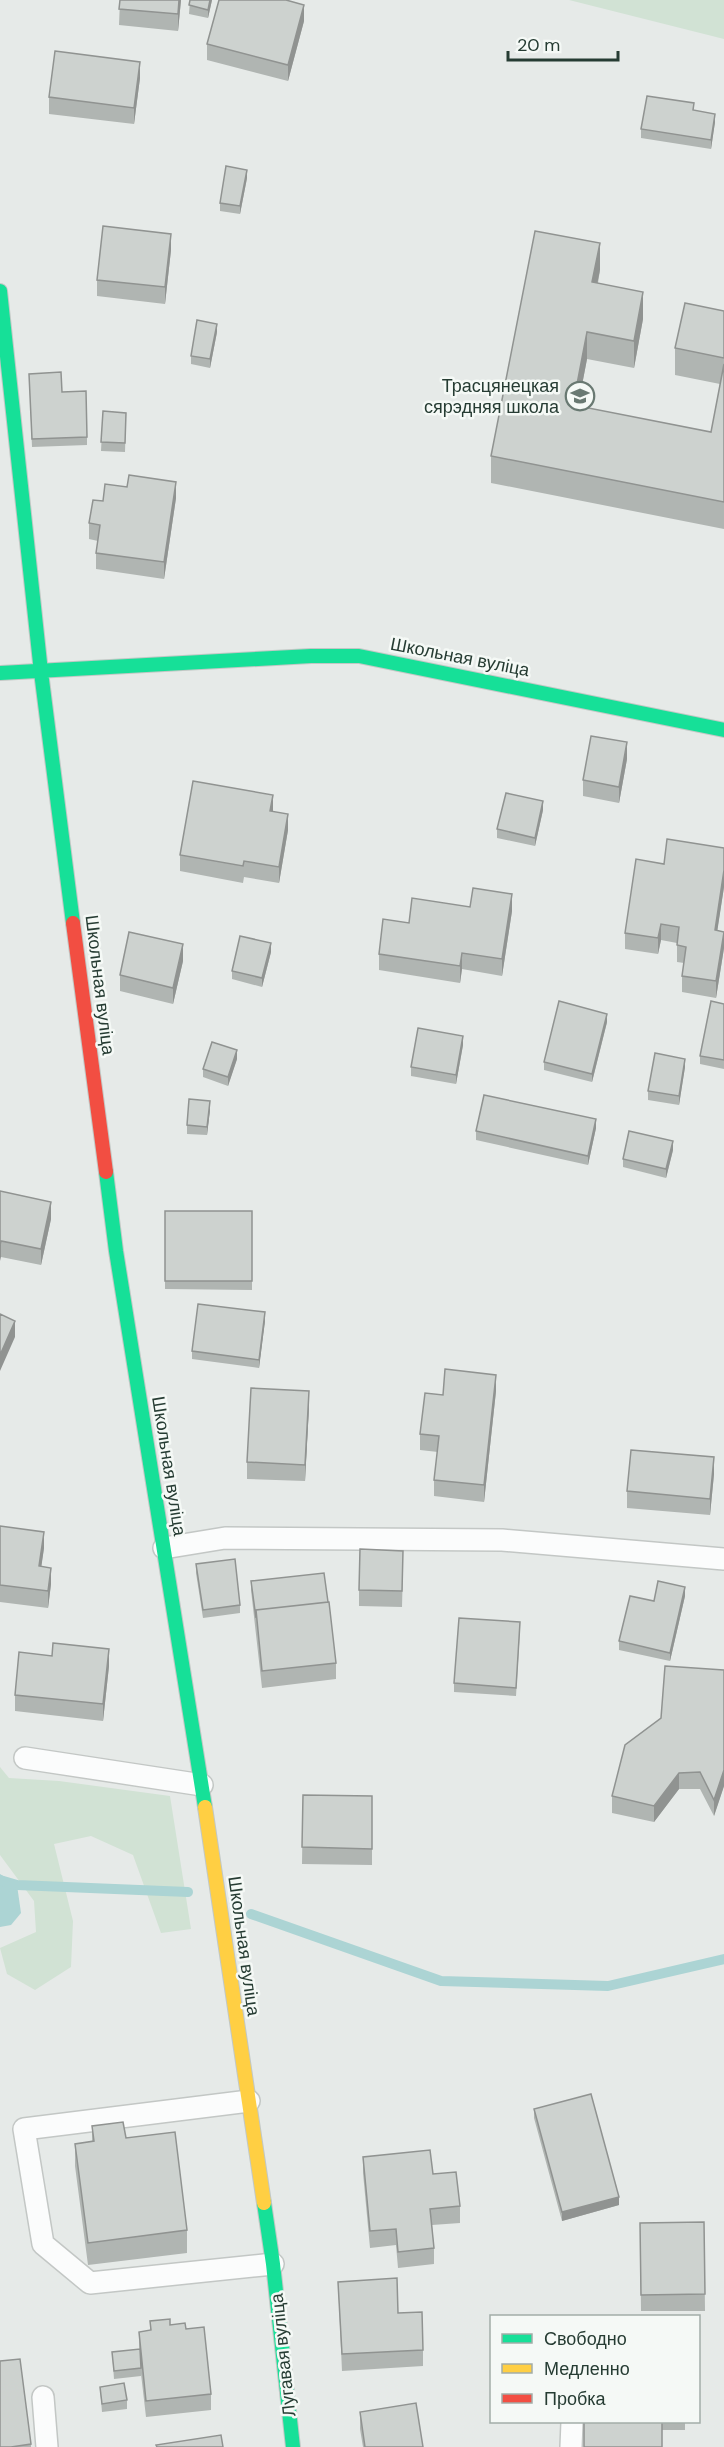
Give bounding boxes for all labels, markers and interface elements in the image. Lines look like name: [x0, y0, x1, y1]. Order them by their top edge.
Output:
scale bar: [508, 24, 618, 62]
text: 20 m: [517, 33, 560, 57]
place label: Трасцянецкая сярэдняя школа: [424, 374, 560, 419]
school or university icon: Трасцянецкая сярэдняя школа: [564, 380, 596, 412]
street label: Школьная вуліца: [388, 632, 533, 682]
street label: Школьная вуліца: [79, 913, 121, 1057]
street label: Школьная вуліца: [146, 1394, 192, 1539]
street label: Школьная вуліца: [222, 1874, 266, 2019]
street label: Лугавая вуліца: [264, 2291, 301, 2418]
legend: [490, 2315, 700, 2423]
text: Свободно: [544, 2327, 627, 2351]
text: Медленно: [544, 2357, 630, 2381]
text: Пробка: [544, 2387, 607, 2411]

